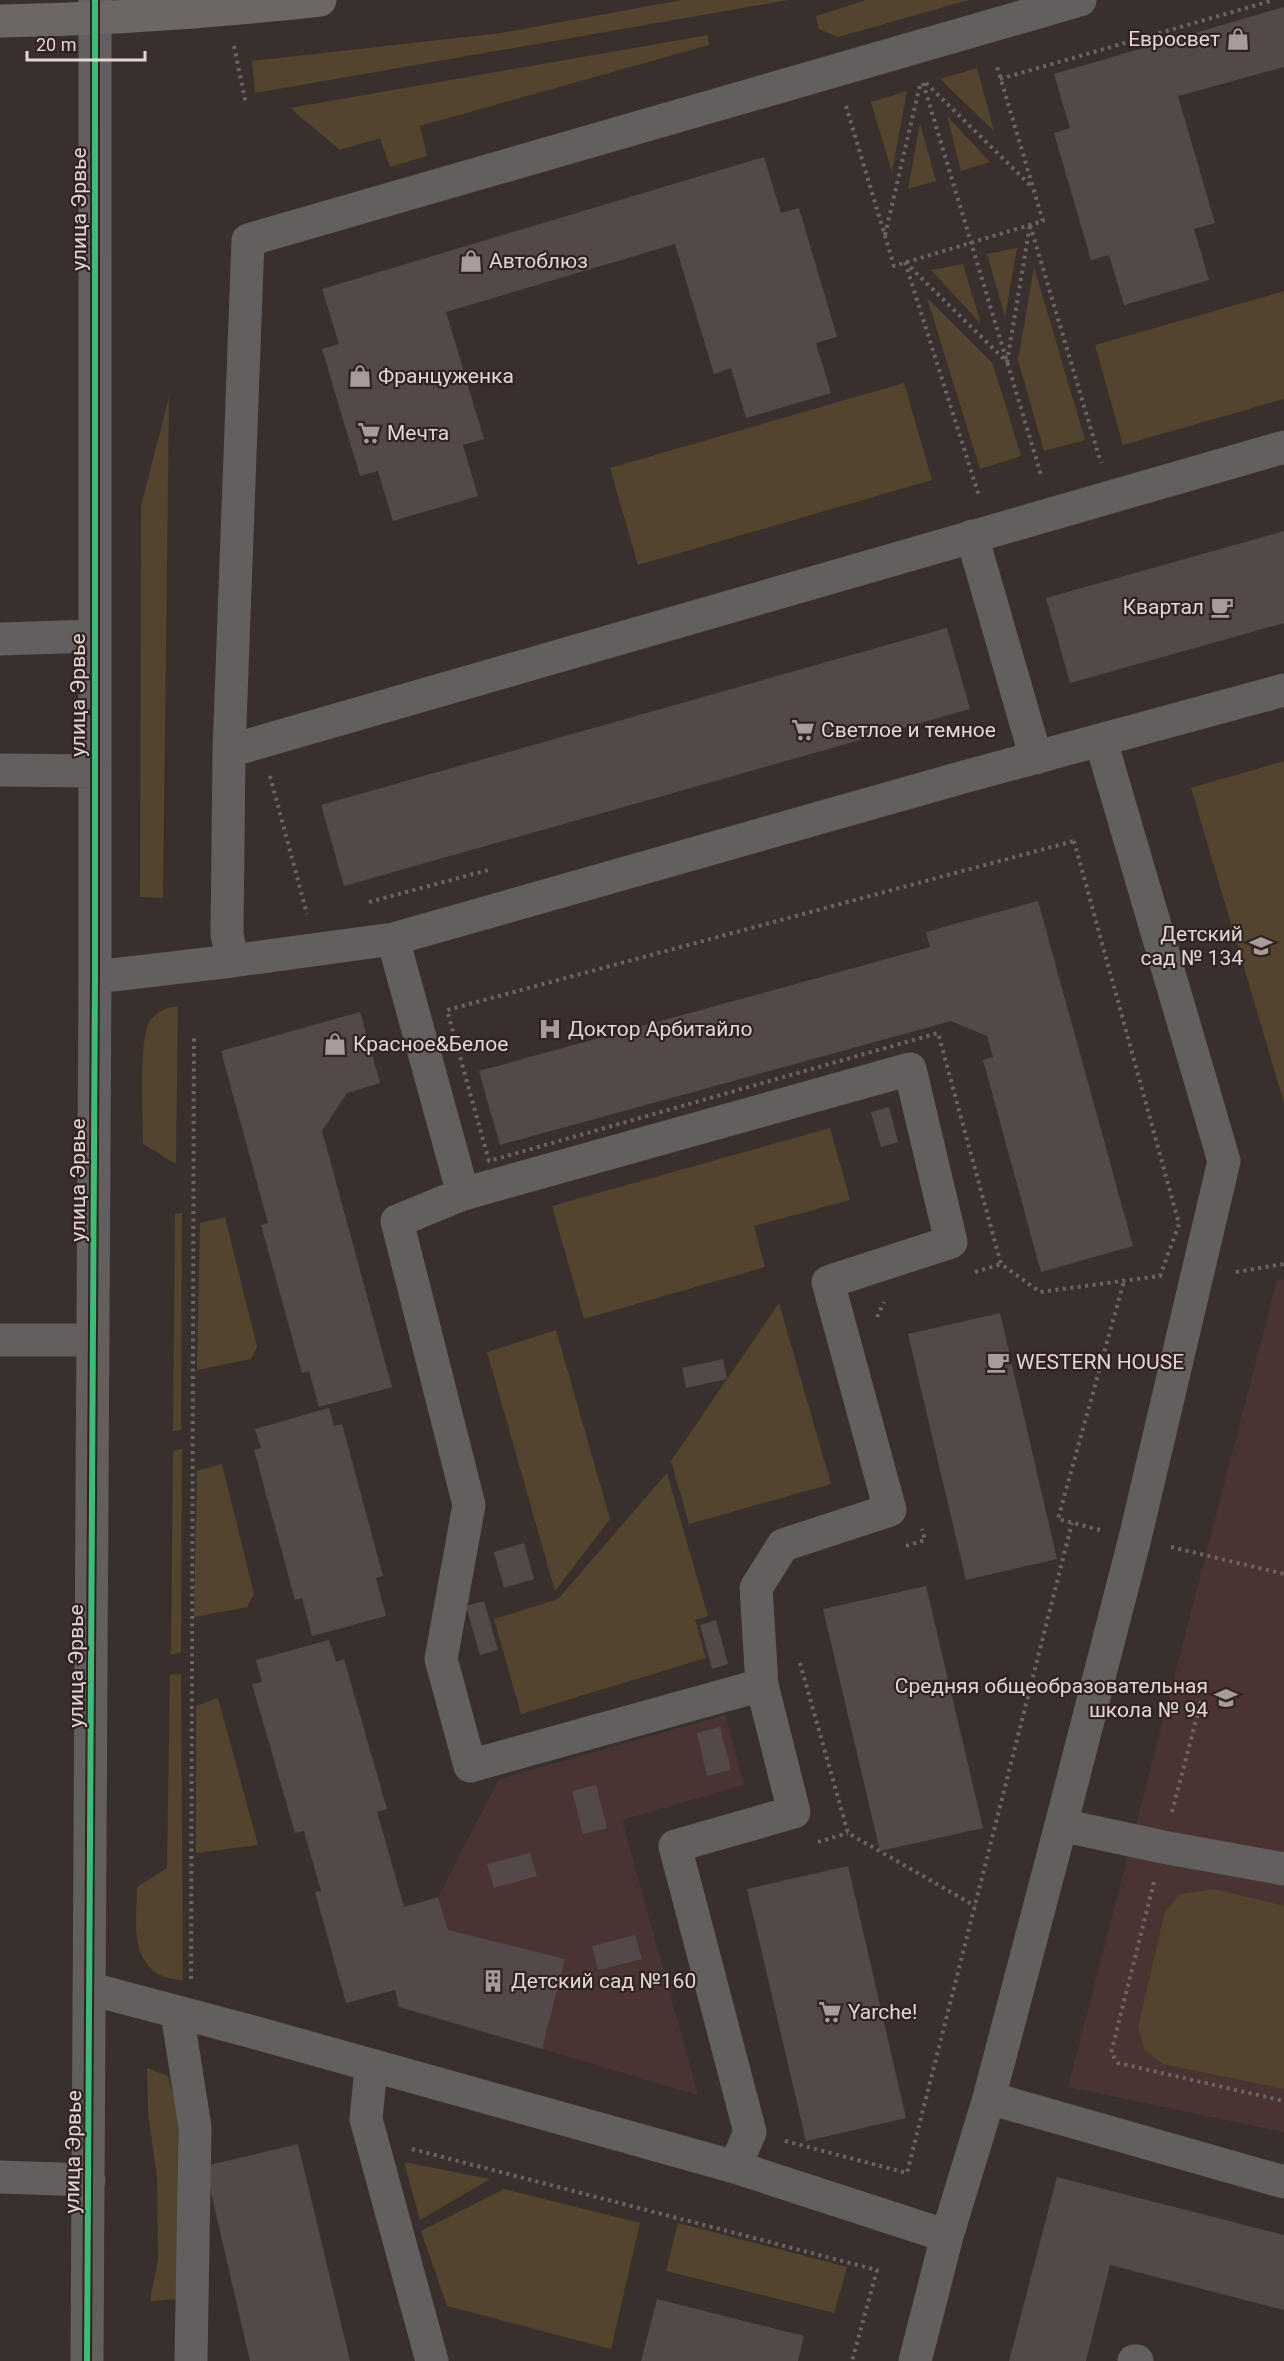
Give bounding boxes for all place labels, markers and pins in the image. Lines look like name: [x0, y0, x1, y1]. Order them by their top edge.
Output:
shop icon: Евросвет: [1225, 26, 1251, 52]
place label: Евросвет: [1128, 27, 1220, 51]
shop icon: Автоблюз: [458, 248, 484, 274]
place label: Автоблюз: [489, 249, 588, 273]
shop icon: Француженка: [347, 363, 373, 389]
place label: Француженка: [378, 364, 514, 388]
supermarket icon: Мечта: [356, 420, 382, 446]
place label: Мечта: [387, 421, 449, 445]
cafe icon: Квартал: [1209, 594, 1235, 620]
place label: Квартал: [1123, 595, 1204, 619]
supermarket icon: Светлое и темное: [790, 717, 816, 743]
place label: Светлое и темное: [821, 718, 996, 742]
place label: Детский сад № 134: [1140, 922, 1243, 970]
school or university icon: Детский сад № 134: [1248, 933, 1274, 959]
hospital icon: Доктор Арбитайло: [537, 1016, 563, 1042]
place label: Доктор Арбитайло: [568, 1017, 752, 1041]
shop icon: Красное&Белое: [322, 1031, 348, 1057]
place label: Красное&Белое: [353, 1032, 508, 1056]
cafe icon: WESTERN HOUSE: [985, 1349, 1011, 1375]
place label: WESTERN HOUSE: [1016, 1350, 1184, 1374]
place label: Средняя общеобразовательная школа № 94: [895, 1674, 1208, 1722]
school or university icon: Средняя общеобразовательная школа № 94: [1213, 1685, 1239, 1711]
building icon: Детский сад №160: [480, 1968, 506, 1994]
place label: Детский сад №160: [511, 1969, 696, 1993]
supermarket icon: Yarche!: [817, 1999, 843, 2025]
place label: Yarche!: [848, 2000, 917, 2024]

